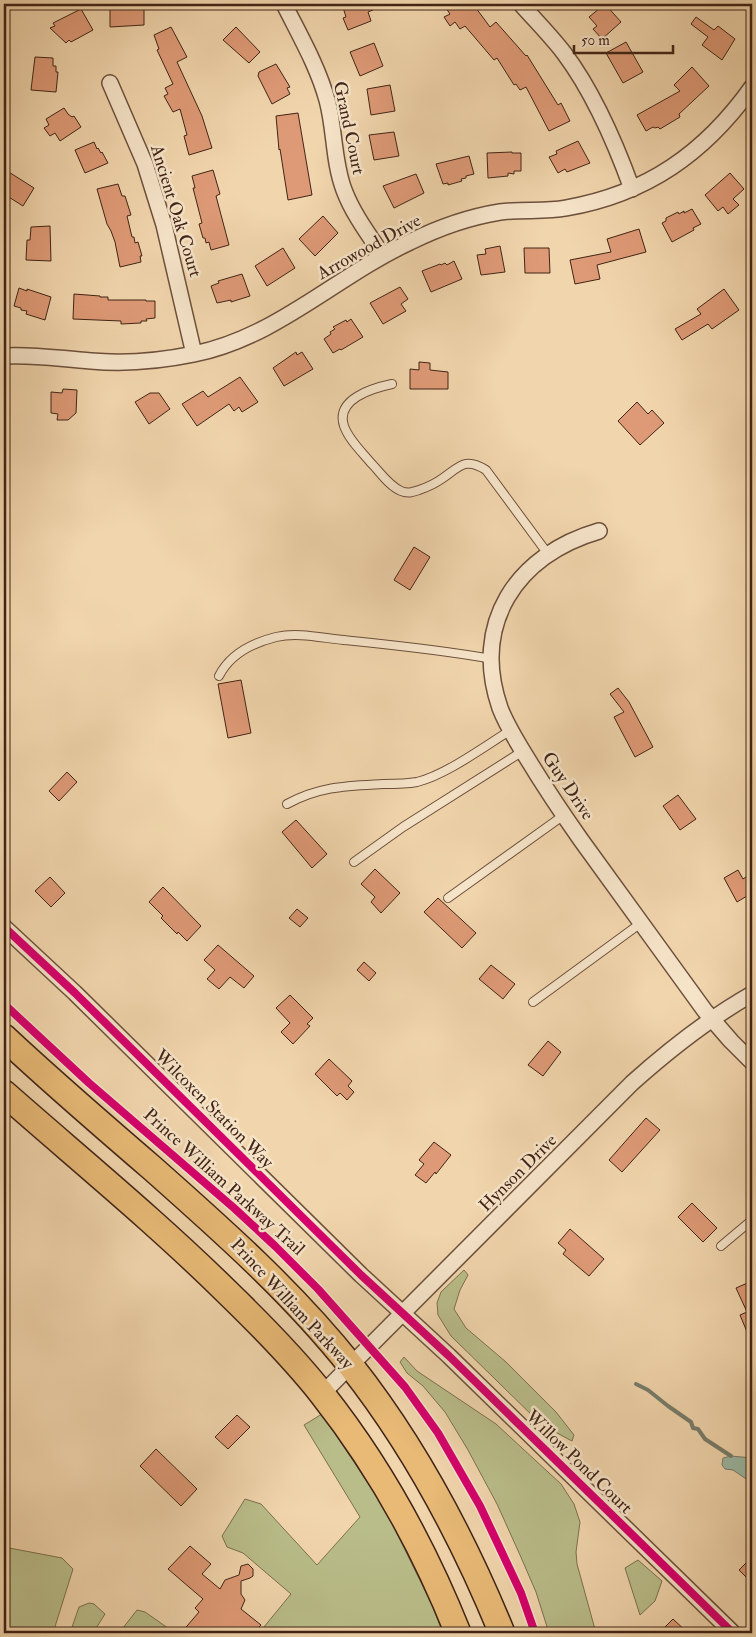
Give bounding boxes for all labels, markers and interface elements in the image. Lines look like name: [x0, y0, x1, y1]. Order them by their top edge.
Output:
scale bar: [574, 22, 672, 54]
text: 50 m: [581, 31, 610, 50]
street label: Grand Court: [328, 79, 370, 177]
street label: Ancient Oak Court: [145, 141, 207, 280]
street label: Arrowood Drive: [312, 209, 426, 286]
street label: Guy Drive: [537, 747, 599, 825]
street label: Wilcoxen Station Way: [149, 1044, 279, 1174]
street label: Prince William Parkway Trail: [138, 1103, 310, 1261]
street label: Hynson Drive: [474, 1129, 562, 1217]
street label: Prince William Parkway: [225, 1234, 359, 1375]
street label: Willow Pond Court: [520, 1404, 637, 1519]

